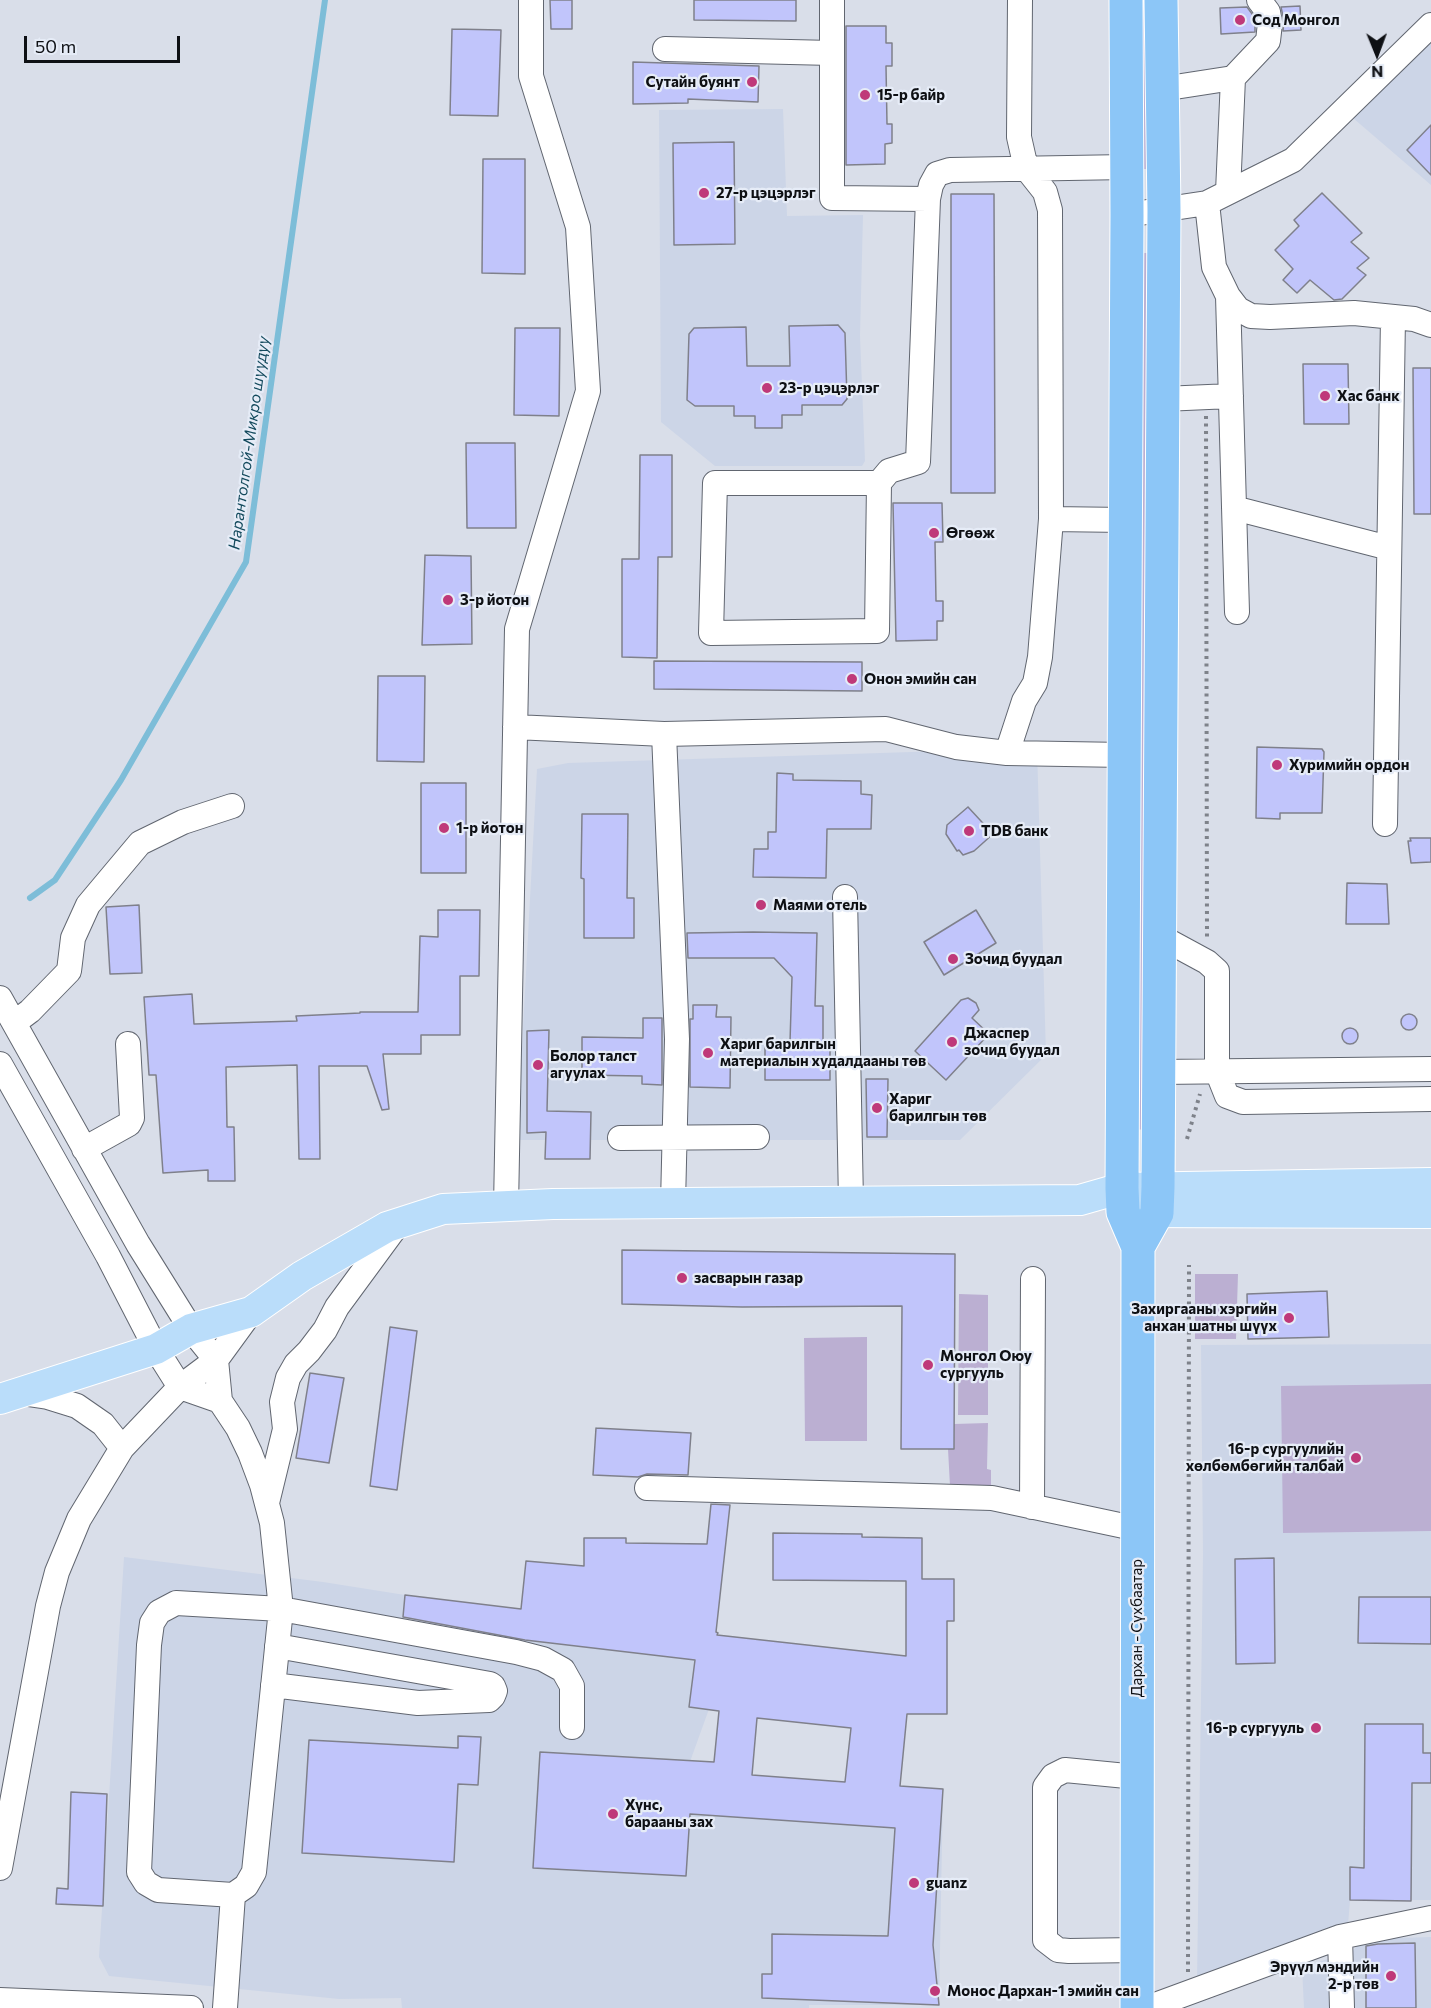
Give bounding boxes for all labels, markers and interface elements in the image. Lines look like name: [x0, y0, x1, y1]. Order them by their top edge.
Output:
place label: Сод Монгол: [1252, 11, 1340, 29]
marker: Сод Монгол: [1233, 13, 1247, 27]
scale bar: [27, 24, 183, 62]
north arrow: [1347, 24, 1407, 84]
text: 50 m: [35, 35, 76, 57]
text: N: [1371, 63, 1383, 82]
place label: Сутайн буянт: [646, 73, 740, 91]
marker: Сутайн буянт: [745, 75, 759, 89]
place label: 15-р байр: [877, 86, 945, 104]
marker: 15-р байр: [858, 88, 872, 102]
place label: 27-р цэцэрлэг: [716, 184, 816, 202]
marker: 27-р цэцэрлэг: [697, 186, 711, 200]
water label: Нарантолгой-Микро шуудуу: [224, 335, 274, 551]
place label: 23-р цэцэрлэг: [779, 379, 879, 397]
marker: 23-р цэцэрлэг: [760, 381, 774, 395]
place label: Хас банк: [1337, 387, 1400, 405]
marker: Хас банк: [1318, 389, 1332, 403]
place label: Өгөөж: [946, 524, 995, 542]
marker: Өгөөж: [927, 526, 941, 540]
place label: 3-р йотон: [460, 591, 529, 609]
marker: 3-р йотон: [441, 593, 455, 607]
place label: Онон эмийн сан: [864, 670, 977, 688]
marker: Онон эмийн сан: [845, 672, 859, 686]
place label: Хуримийн ордон: [1289, 756, 1410, 774]
marker: Хуримийн ордон: [1270, 758, 1284, 772]
place label: 1-р йотон: [456, 819, 523, 837]
marker: 1-р йотон: [437, 821, 451, 835]
place label: TDB банк: [981, 822, 1049, 840]
marker: TDB банк: [962, 824, 976, 838]
place label: Маями отель: [773, 896, 867, 914]
marker: Маями отель: [754, 898, 768, 912]
place label: Зочид буудал: [965, 950, 1062, 968]
marker: Зочид буудал: [946, 952, 960, 966]
place label: Джаспер зочид буудал: [964, 1024, 1060, 1059]
place label: Хариг барилгын материалын худалдааны төв: [720, 1035, 926, 1070]
marker: Джаспер зочид буудал: [945, 1035, 959, 1049]
marker: Хариг барилгын материалын худалдааны төв: [701, 1046, 715, 1060]
place label: Болор талст агуулах: [550, 1047, 637, 1082]
marker: Болор талст агуулах: [531, 1058, 545, 1072]
place label: Хариг барилгын төв: [889, 1090, 987, 1125]
marker: Хариг барилгын төв: [870, 1101, 884, 1115]
place label: засварын газар: [694, 1269, 803, 1287]
marker: засварын газар: [675, 1271, 689, 1285]
place label: Захиргааны хэргийн анхан шатны шүүх: [1131, 1300, 1277, 1335]
marker: Захиргааны хэргийн анхан шатны шүүх: [1282, 1311, 1296, 1325]
place label: Монгол Оюу сургууль: [940, 1347, 1032, 1382]
marker: Монгол Оюу сургууль: [921, 1358, 935, 1372]
place label: 16-р сургуулийн хөлбөмбөгийн талбай: [1186, 1440, 1344, 1475]
marker: 16-р сургуулийн хөлбөмбөгийн талбай: [1349, 1451, 1363, 1465]
street label: Дархан - Сүхбаатар: [1128, 1559, 1146, 1697]
place label: 16-р сургууль: [1206, 1719, 1304, 1737]
marker: 16-р сургууль: [1309, 1721, 1323, 1735]
place label: Хүнс, барааны зах: [625, 1796, 713, 1831]
marker: Хүнс, барааны зах: [606, 1807, 620, 1821]
place label: guanz: [926, 1874, 967, 1892]
marker: guanz: [907, 1876, 921, 1890]
place label: Эрүүл мэндийн 2-р төв: [1270, 1958, 1379, 1993]
marker: Эрүүл мэндийн 2-р төв: [1384, 1969, 1398, 1983]
place label: Монос Дархан-1 эмийн сан: [947, 1982, 1139, 2000]
marker: Монос Дархан-1 эмийн сан: [928, 1984, 942, 1998]

